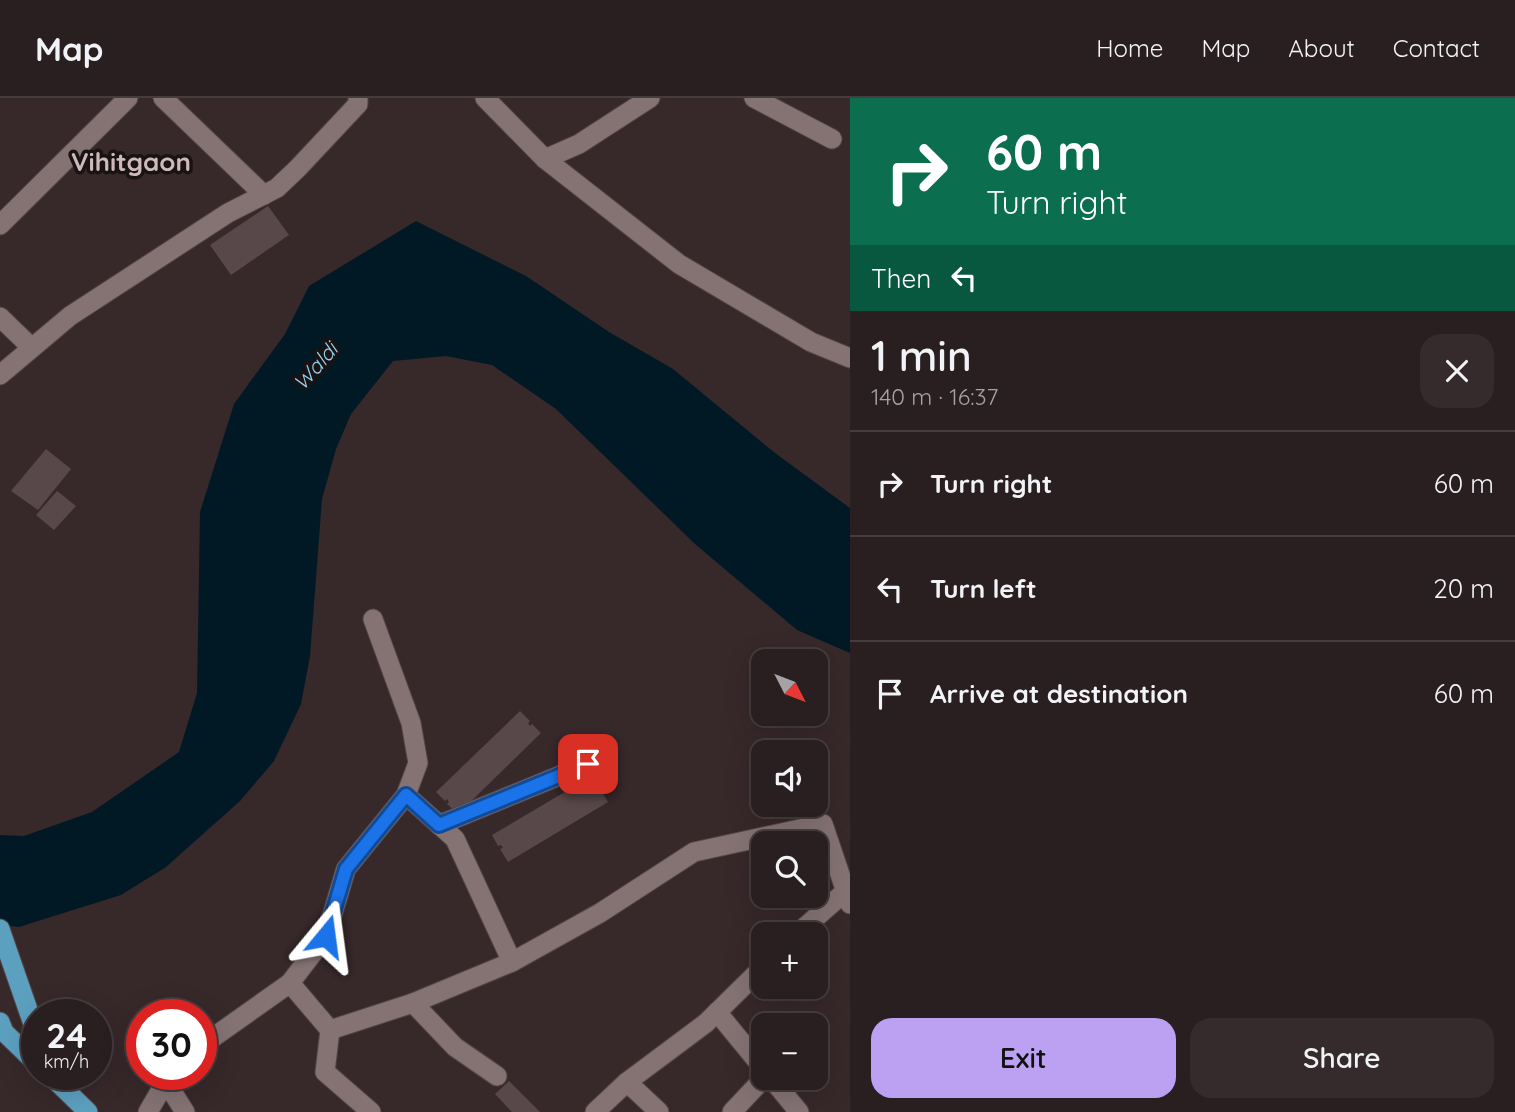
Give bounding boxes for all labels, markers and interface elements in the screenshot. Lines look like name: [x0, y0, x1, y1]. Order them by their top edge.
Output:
text: Map: [35, 28, 103, 69]
text: Home: [1096, 33, 1163, 63]
text: Map: [1201, 33, 1250, 63]
text: About: [1288, 33, 1355, 63]
text: Contact: [1393, 33, 1480, 63]
text: 60 m: [986, 121, 1102, 182]
icon: right: [871, 126, 962, 217]
district label: Vihitgaon: [71, 145, 191, 178]
text: Turn right: [986, 182, 1127, 222]
icon: left: [945, 259, 983, 297]
text: Then: [871, 262, 931, 295]
text: 1 min: [871, 329, 972, 382]
button: close: [1420, 334, 1494, 408]
water label: Waldi: [287, 335, 344, 395]
text: 140 m · 16:37: [871, 382, 998, 411]
icon: right: [871, 465, 909, 503]
text: Turn right: [930, 467, 1052, 500]
text: 60 m: [1434, 467, 1494, 500]
icon: left: [871, 570, 909, 608]
text: Turn left: [930, 572, 1037, 605]
text: 20 m: [1433, 572, 1494, 605]
north arrow: [751, 649, 828, 726]
map controls: [751, 649, 828, 1090]
icon: arrive: [871, 675, 909, 713]
text: Arrive at destination: [930, 677, 1188, 710]
text: 60 m: [1434, 677, 1494, 710]
pin: [558, 734, 618, 794]
button: sound: [751, 740, 828, 817]
icon: arrive: [569, 745, 607, 783]
button: search: [751, 831, 828, 908]
position arrow: [289, 899, 363, 973]
button: +: [751, 922, 828, 999]
speed limit sign: 30: [126, 999, 217, 1090]
text: 24: [46, 1013, 87, 1057]
button: −: [751, 1013, 828, 1090]
button: Exit: [871, 1018, 1176, 1098]
button: Share: [1190, 1018, 1494, 1098]
text: km/h: [44, 1050, 89, 1073]

